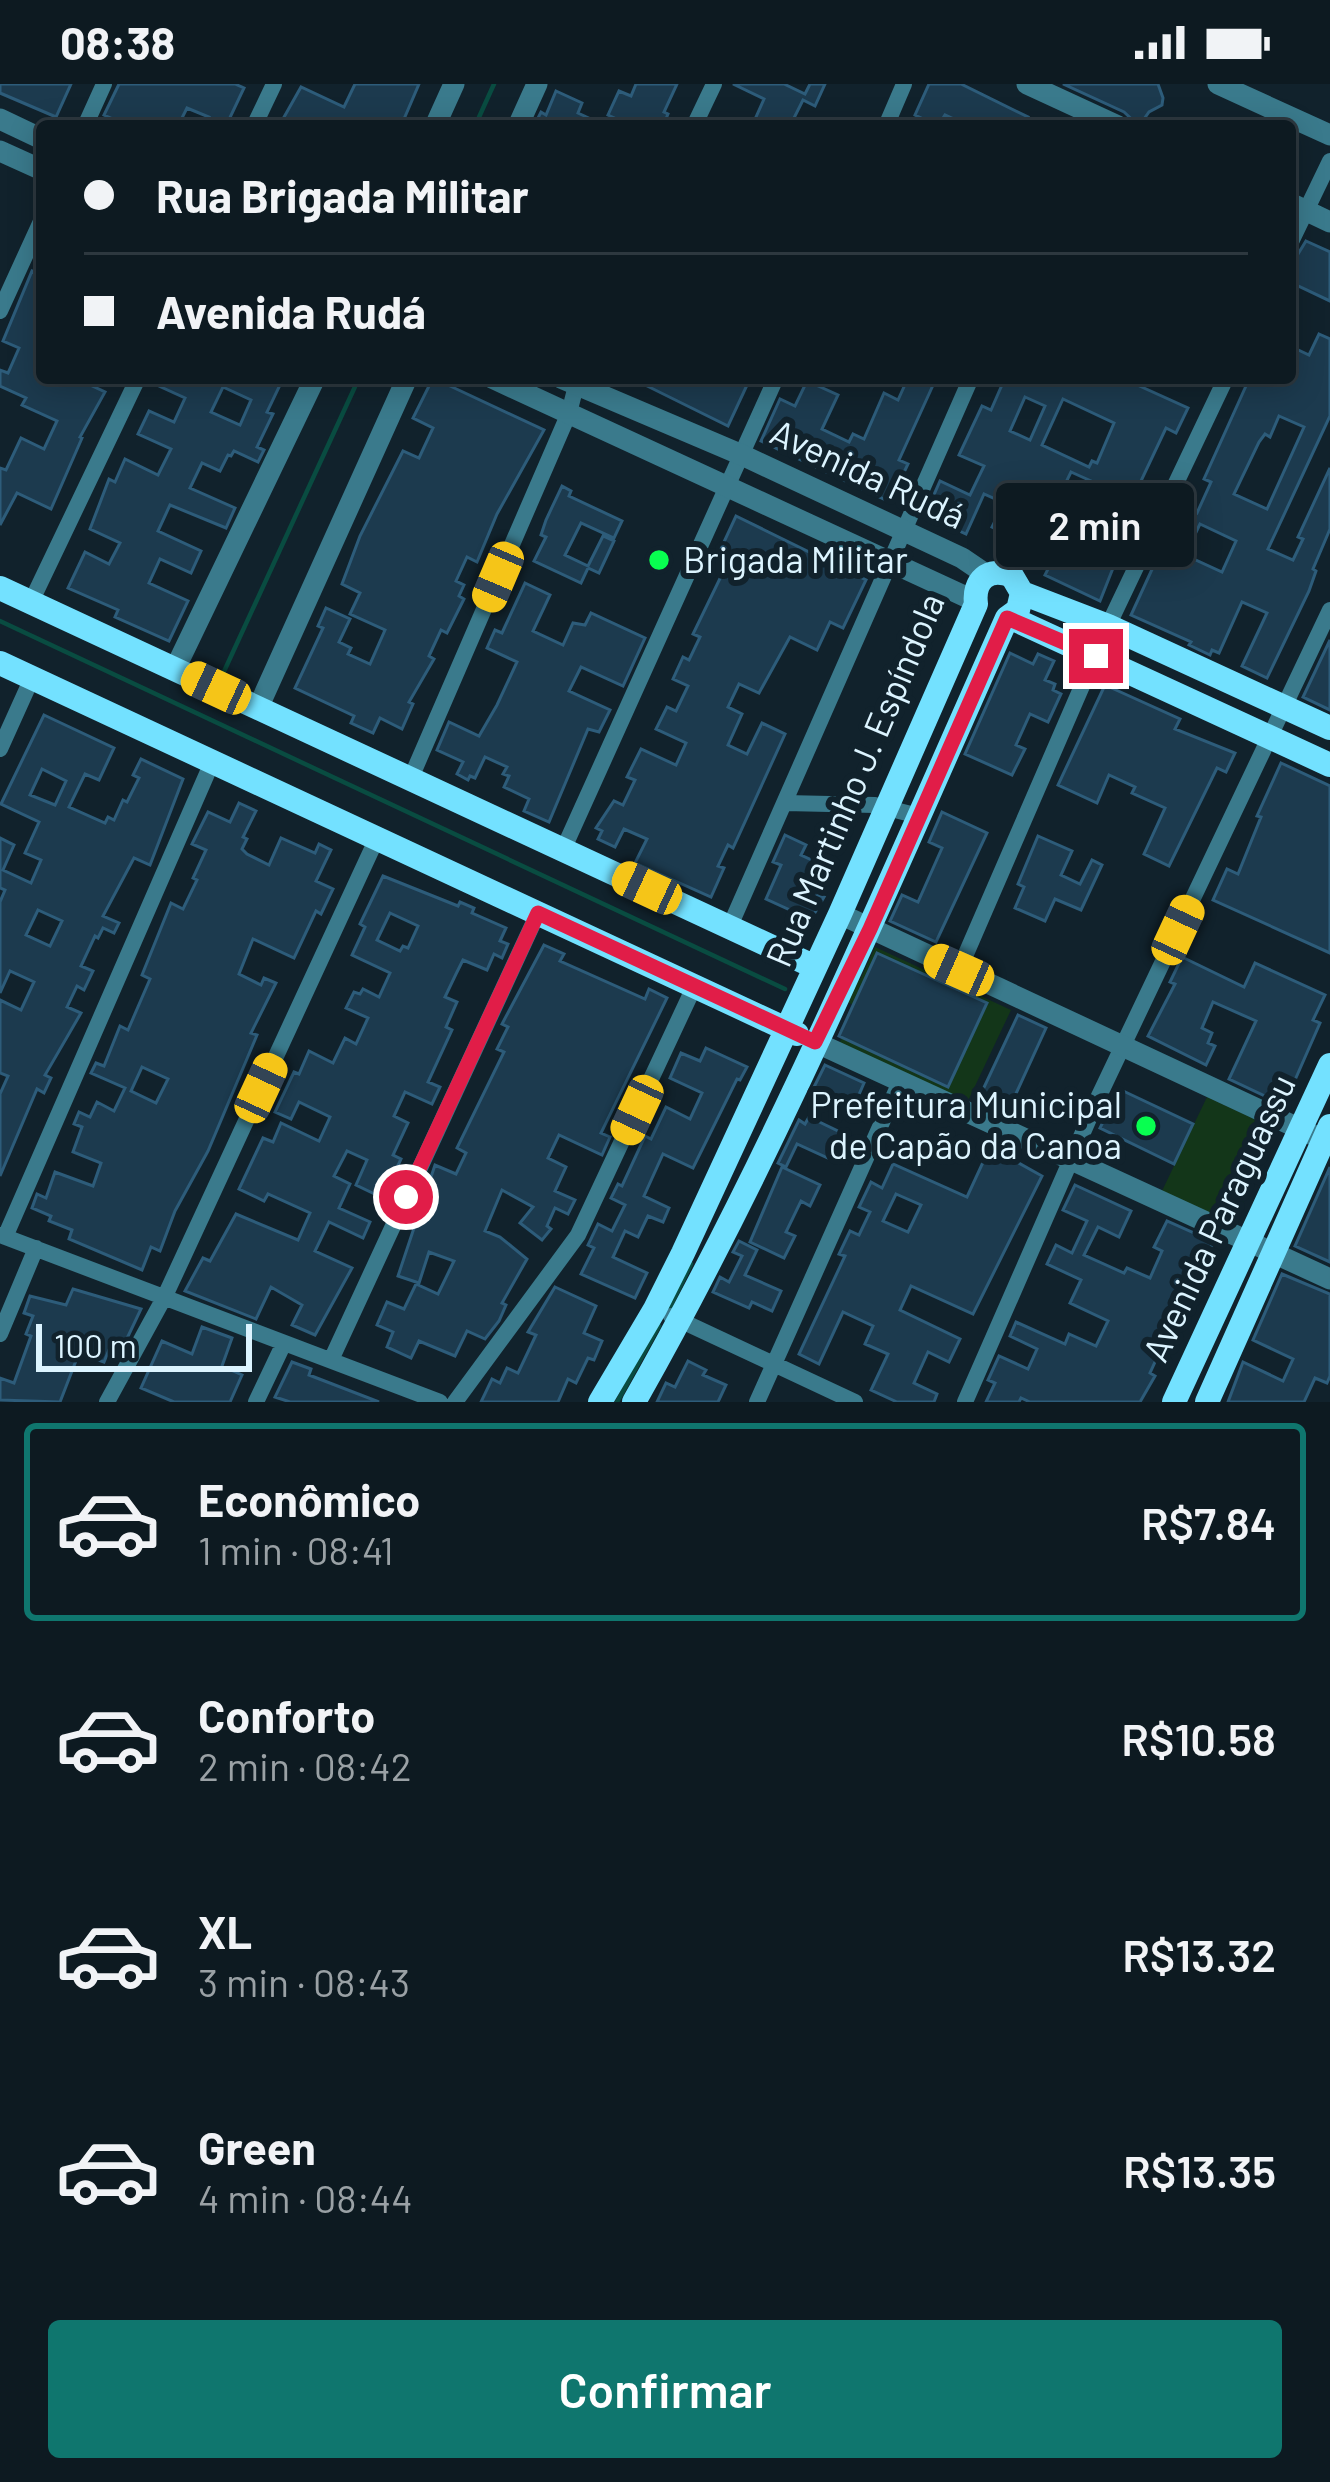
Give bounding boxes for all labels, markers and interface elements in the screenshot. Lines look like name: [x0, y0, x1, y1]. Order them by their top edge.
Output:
text: 08:38: [60, 15, 175, 69]
text: Rua Brigada Militar: [156, 168, 529, 222]
text: Avenida Rudá: [156, 284, 426, 338]
street label: Avenida Rudá: [765, 409, 973, 536]
callout: 2 min: [997, 482, 1195, 566]
text: 2 min: [1049, 501, 1141, 548]
car: [467, 537, 529, 617]
place label: Brigada Militar: [683, 537, 908, 580]
marker: Brigada Militar: [646, 547, 672, 573]
street label: Rua Martinho J. Espíndola: [755, 586, 952, 973]
route end: [1069, 629, 1123, 683]
car: [176, 656, 256, 720]
car: [607, 856, 687, 920]
car: [1146, 890, 1210, 970]
car: [919, 939, 999, 1001]
car: [229, 1048, 293, 1128]
street label: Avenida Paraguassu: [1132, 1067, 1303, 1368]
car: [605, 1070, 669, 1150]
place label: Prefeitura Municipal de Capão da Canoa: [810, 1082, 1122, 1166]
marker: Prefeitura Municipal de Capão da Canoa: [1133, 1113, 1159, 1139]
route start: [379, 1170, 433, 1224]
scale bar: [36, 1318, 252, 1371]
text: 100 m: [54, 1325, 137, 1365]
icon: car: [54, 1468, 162, 1576]
text: Econômico: [198, 1472, 420, 1526]
text: R$7.84: [1141, 1495, 1276, 1549]
text: 1 min · 08:41: [198, 1526, 394, 1573]
icon: car: [54, 1684, 162, 1792]
text: Conforto: [198, 1688, 375, 1742]
text: R$10.58: [1121, 1711, 1276, 1765]
text: 2 min · 08:42: [198, 1742, 412, 1789]
icon: car: [54, 1900, 162, 2008]
text: XL: [198, 1904, 252, 1958]
text: R$13.32: [1122, 1927, 1276, 1981]
text: 3 min · 08:43: [198, 1958, 410, 2005]
icon: car: [54, 2116, 162, 2224]
text: Green: [198, 2120, 316, 2174]
text: R$13.35: [1123, 2143, 1276, 2197]
text: 4 min · 08:44: [198, 2174, 413, 2221]
button: Confirmar: [48, 2320, 1282, 2458]

